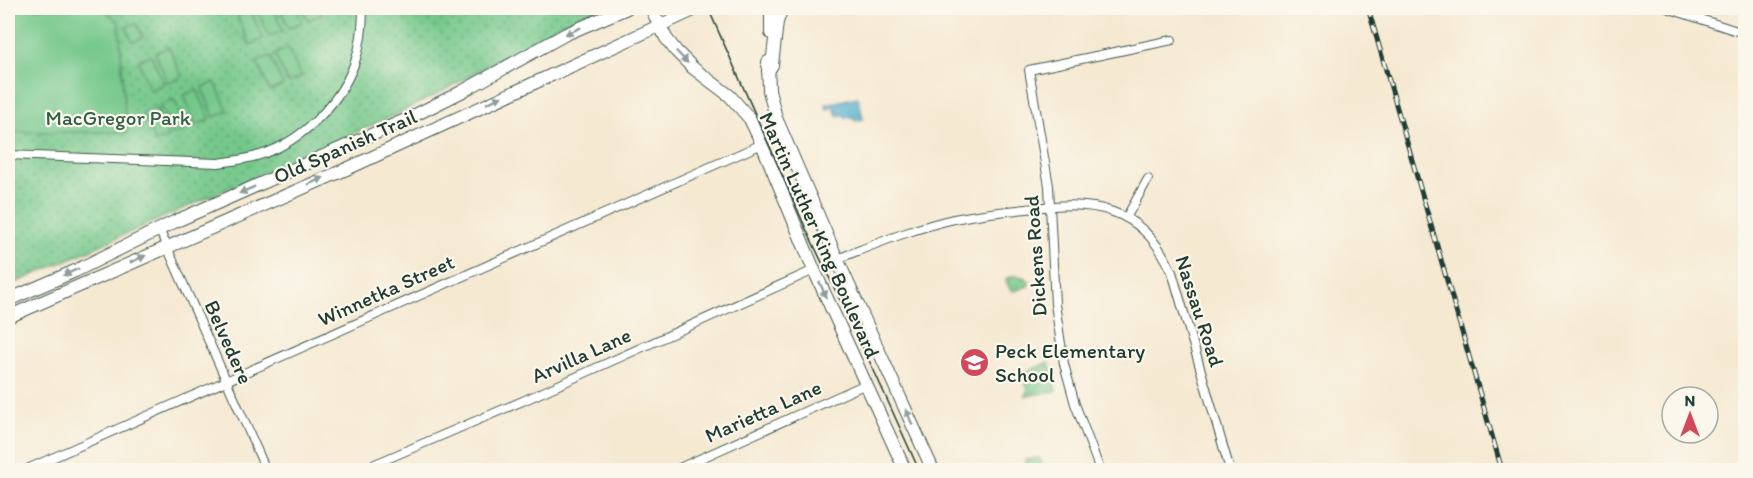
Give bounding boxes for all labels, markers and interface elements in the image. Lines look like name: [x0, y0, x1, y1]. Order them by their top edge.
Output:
one-way arrow: [564, 26, 582, 36]
one-way arrow: [674, 49, 688, 63]
one-way arrow: [485, 96, 502, 105]
street label: Old Spanish Trail: [269, 103, 421, 189]
park label: MacGregor Park: [45, 105, 191, 130]
street label: Martin Luther King Boulevard: [754, 108, 886, 363]
one-way arrow: [308, 177, 325, 186]
one-way arrow: [238, 185, 256, 195]
street label: Dickens Road: [1018, 195, 1052, 317]
street label: Winnetka Street: [314, 249, 458, 331]
street label: Nassau Road: [1170, 252, 1230, 370]
one-way arrow: [129, 255, 146, 264]
one-way arrow: [62, 268, 79, 277]
one-way arrow: [819, 281, 828, 298]
street label: Belvedere: [199, 296, 259, 388]
street label: Arvilla Lane: [527, 322, 635, 388]
place label: Peck Elementary School: [995, 338, 1145, 387]
school or university icon: Peck Elementary School: [958, 346, 990, 378]
street label: Marietta Lane: [701, 374, 825, 448]
north arrow: [1660, 385, 1720, 445]
text: N: [1685, 391, 1695, 410]
one-way arrow: [904, 408, 913, 426]

